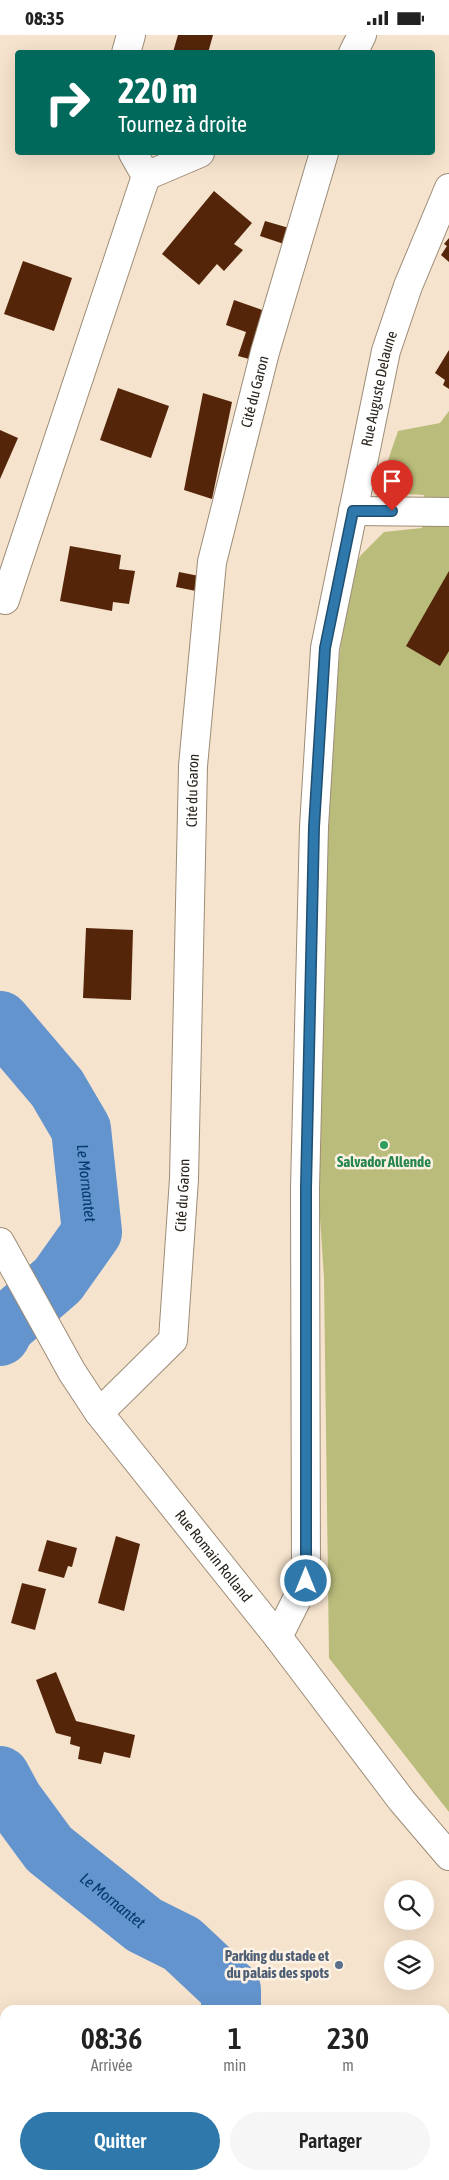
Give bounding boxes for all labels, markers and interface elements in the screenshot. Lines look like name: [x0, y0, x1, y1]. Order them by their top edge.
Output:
text: 08:35: [25, 7, 64, 29]
icon: right: [35, 70, 100, 135]
text: 220 m: [118, 70, 197, 110]
text: Tournez à droite: [118, 111, 247, 137]
street label: Rue Auguste Delaune: [358, 328, 400, 448]
street label: Cité du Garon: [237, 354, 272, 429]
pin: [371, 460, 413, 511]
icon: arrive: [378, 467, 406, 495]
street label: Cité du Garon: [183, 753, 202, 827]
marker: Salvador Allende: [378, 1139, 390, 1151]
water label: Le Mornantet: [74, 1143, 100, 1223]
place label: Salvador Allende: [337, 1153, 431, 1170]
street label: Cité du Garon: [171, 1158, 192, 1232]
street label: Rue Romain Rolland: [172, 1507, 256, 1605]
position arrow: [279, 1554, 331, 1606]
water label: Le Mornantet: [77, 1869, 149, 1932]
map controls: [384, 1880, 434, 1990]
button: search: [384, 1880, 434, 1930]
button: layers: [384, 1940, 434, 1990]
place label: Parking du stade et du palais des spots: [225, 1947, 330, 1981]
marker: Parking du stade et du palais des spots: [333, 1959, 345, 1971]
text: 08:36: [81, 2021, 142, 2055]
text: 1: [228, 2021, 242, 2055]
text: 230: [327, 2021, 369, 2055]
text: Arrivée: [91, 2056, 133, 2074]
text: min: [223, 2056, 246, 2074]
text: m: [342, 2056, 354, 2074]
button: Quitter: [20, 2112, 220, 2170]
button: Partager: [230, 2112, 430, 2170]

